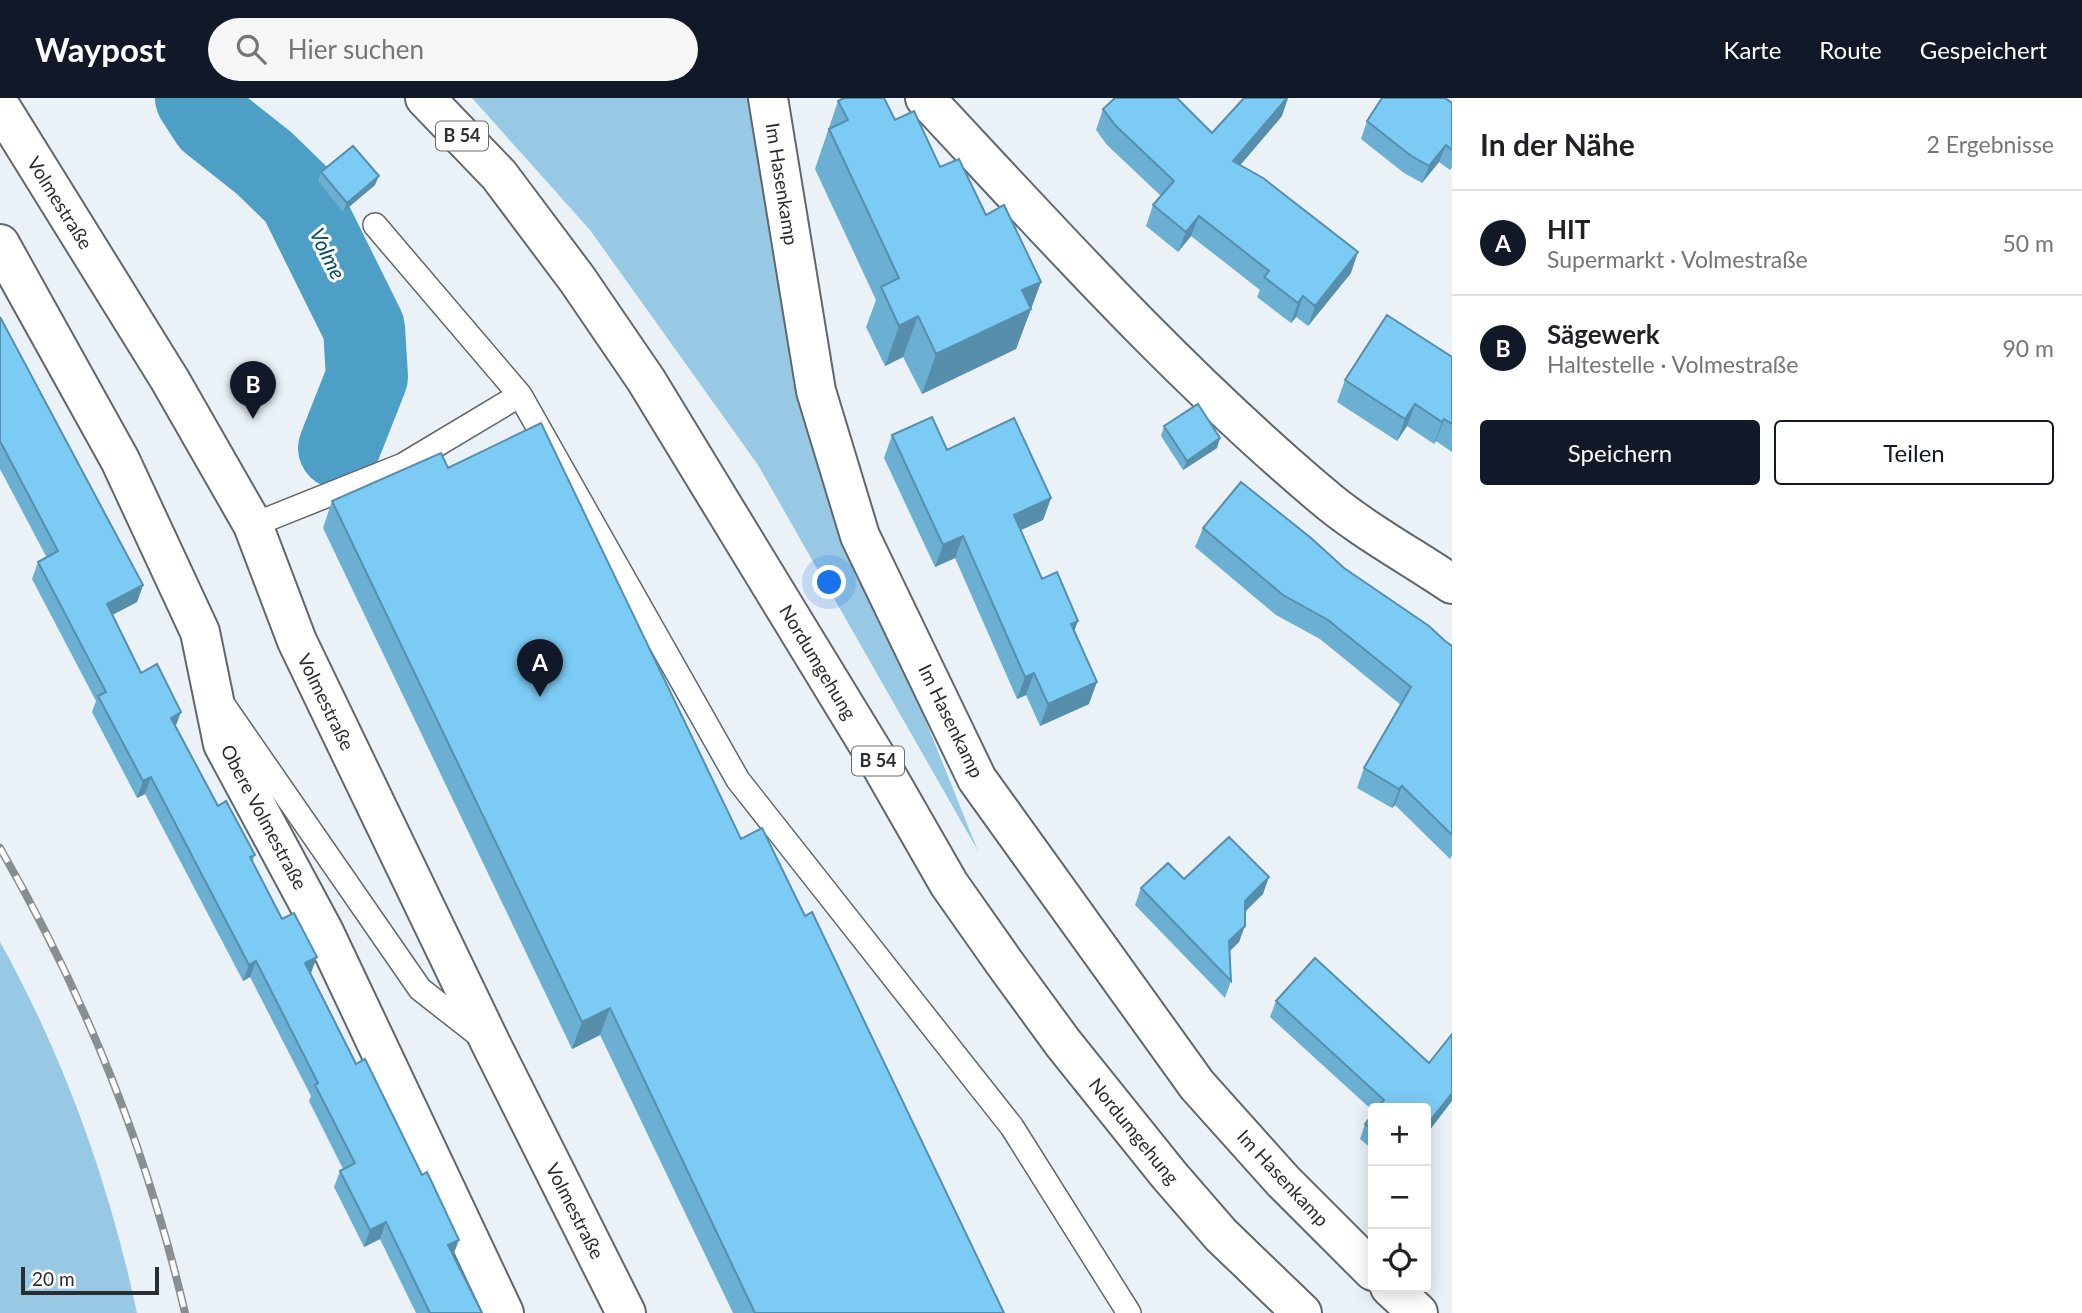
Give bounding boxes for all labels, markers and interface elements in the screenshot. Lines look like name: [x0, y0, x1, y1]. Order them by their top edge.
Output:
search box: [208, 18, 698, 81]
text: Waypost: [35, 29, 166, 69]
icon: search: [232, 30, 270, 68]
text: Hier suchen: [288, 33, 424, 65]
text: Karte: [1724, 35, 1781, 64]
text: Route: [1819, 35, 1882, 64]
text: Gespeichert: [1920, 35, 2047, 64]
street label: Im Hasenkamp: [761, 121, 804, 247]
road number: B 54: [436, 122, 488, 150]
text: In der Nähe: [1480, 126, 1635, 162]
text: 2 Ergebnisse: [1926, 130, 2054, 158]
street label: Volmestraße: [23, 152, 98, 253]
text: HIT: [1547, 213, 1590, 245]
water label: Volme: [305, 224, 351, 283]
text: A: [1495, 229, 1511, 257]
text: 50 m: [2003, 229, 2054, 257]
text: Supermarkt · Volmestraße: [1547, 245, 1808, 273]
text: Sägewerk: [1547, 318, 1660, 350]
text: B: [1495, 334, 1511, 362]
text: 90 m: [2003, 334, 2054, 362]
text: Haltestelle · Volmestraße: [1547, 350, 1798, 378]
pin: B: [230, 361, 276, 419]
button: Speichern: [1480, 420, 1760, 485]
button: Teilen: [1774, 420, 2054, 485]
your location: [812, 565, 846, 599]
street label: Nordumgehung: [775, 600, 862, 723]
pin: A: [517, 639, 563, 697]
street label: Volmestraße: [293, 650, 360, 754]
street label: Im Hasenkamp: [914, 660, 989, 781]
street label: Obere Volmestraße: [216, 740, 312, 893]
road number: B 54: [852, 746, 904, 776]
street label: Nordumgehung: [1085, 1073, 1184, 1188]
map controls: [1368, 1103, 1431, 1292]
button: +: [1368, 1103, 1431, 1166]
street label: Im Hasenkamp: [1233, 1125, 1334, 1231]
street label: Volmestraße: [541, 1159, 609, 1263]
button: −: [1368, 1166, 1431, 1229]
button: locate: [1368, 1229, 1431, 1292]
scale bar: [21, 1264, 159, 1296]
text: 20 m: [32, 1267, 75, 1290]

